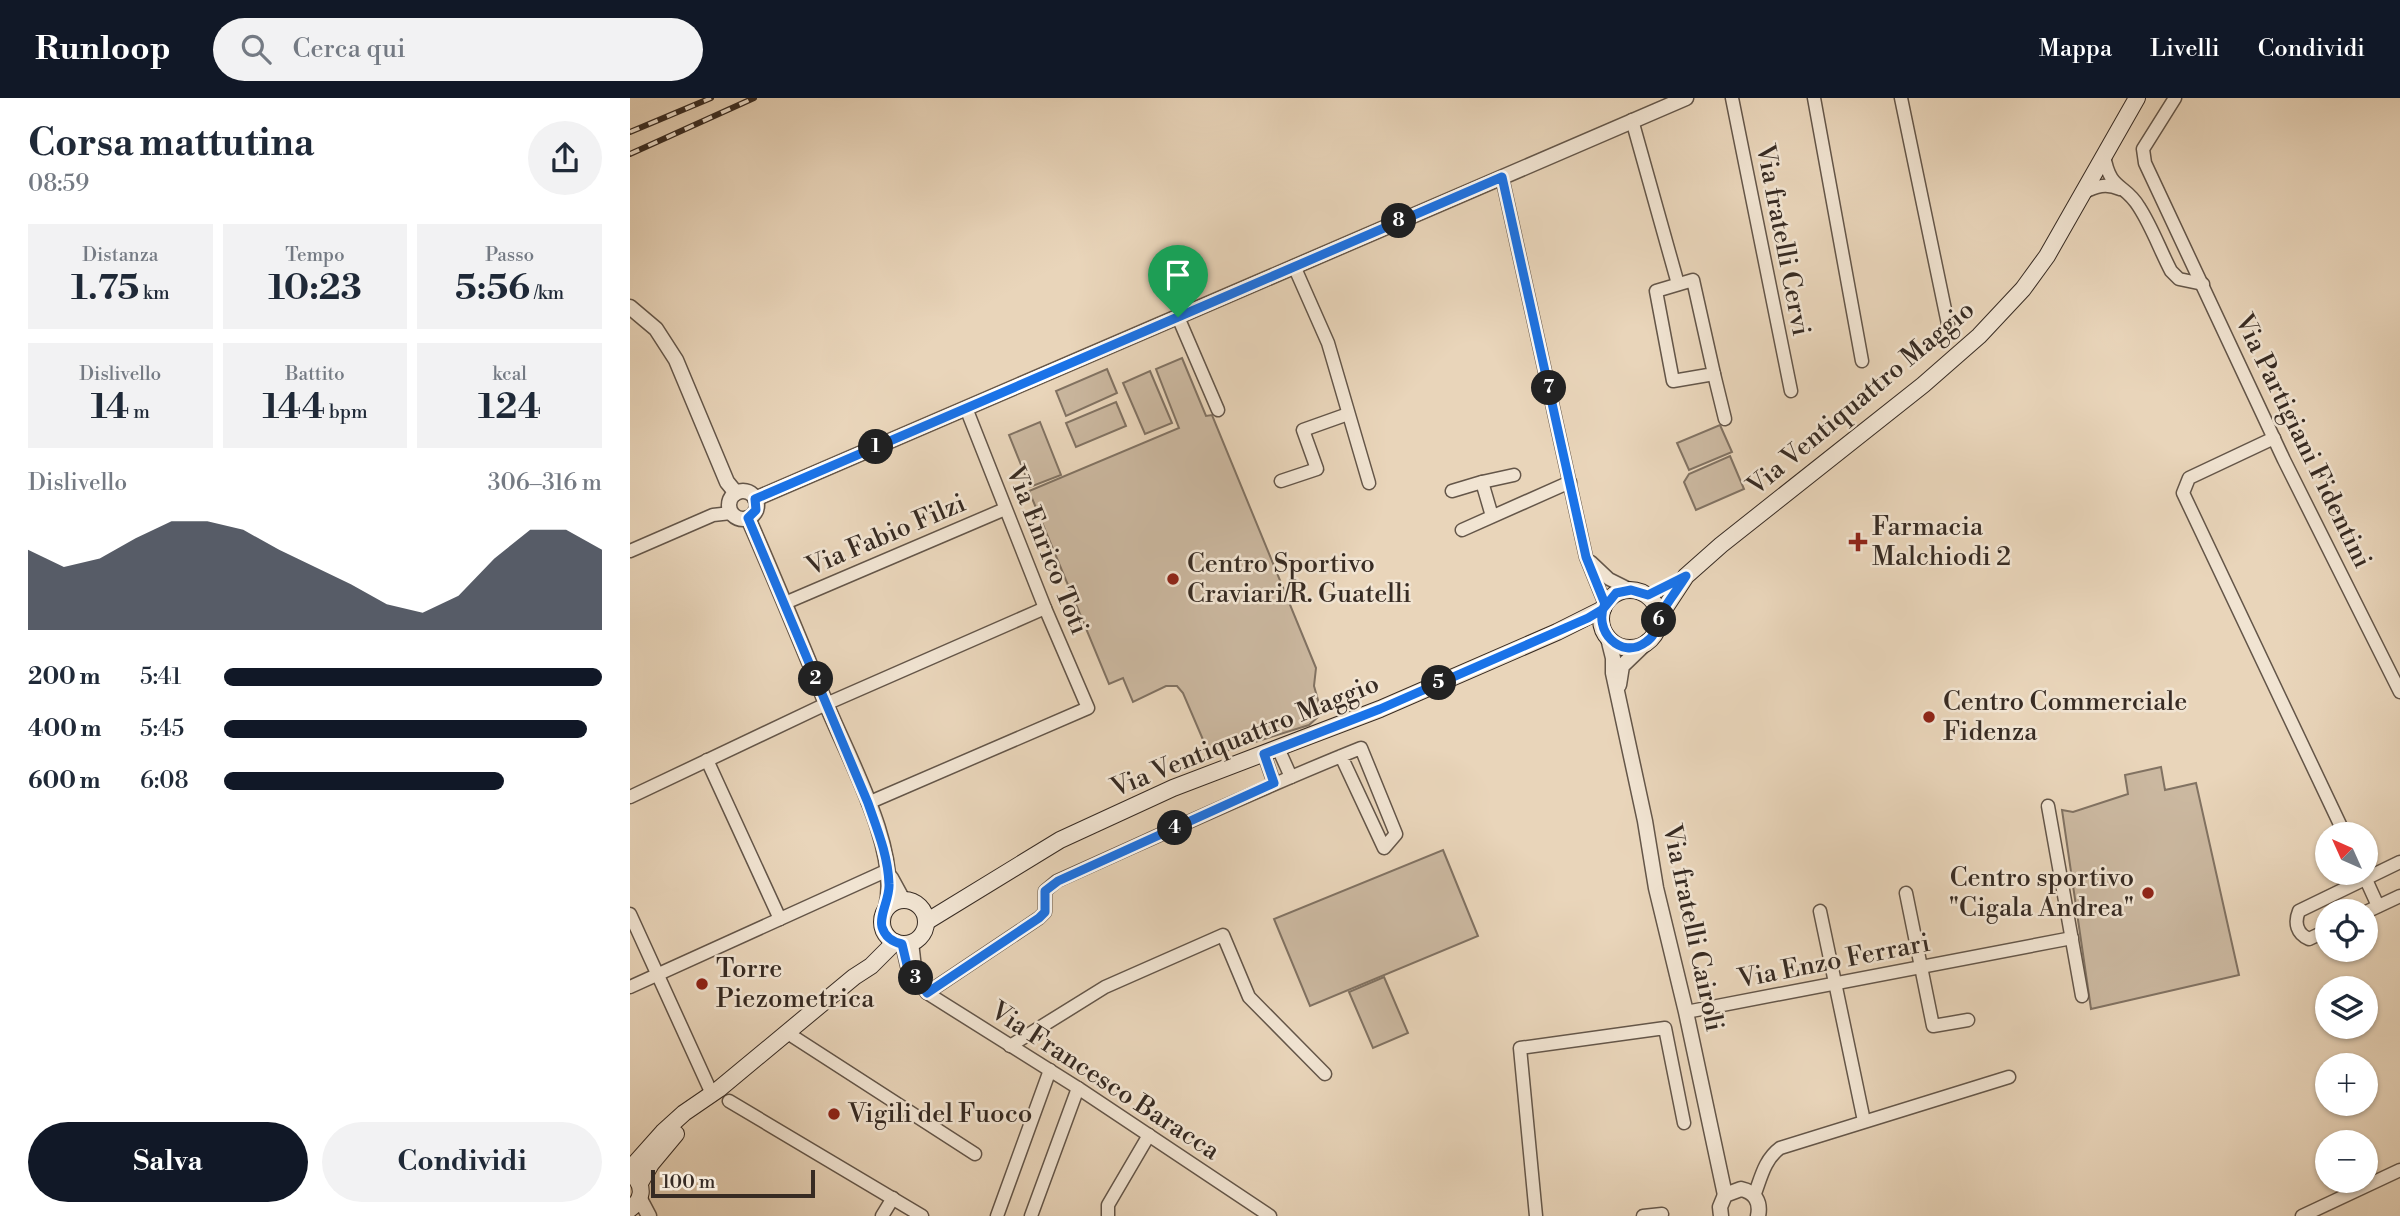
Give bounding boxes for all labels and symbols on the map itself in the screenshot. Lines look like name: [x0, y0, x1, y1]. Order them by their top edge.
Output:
street label: Via fratelli Cervi: [1749, 141, 1817, 338]
pin: 8: [1382, 204, 1416, 238]
pin: [1148, 245, 1208, 317]
street label: Via Ventiquattro Maggio: [1740, 294, 1981, 503]
street label: Via Partigiani Fidentini: [2227, 308, 2378, 573]
pin: 7: [1532, 370, 1566, 406]
pin: 1: [859, 430, 894, 464]
street label: Via Enrico Toti: [998, 460, 1095, 639]
street label: Via Fabio Filzi: [800, 487, 971, 583]
place label: Farmacia Malchiodi 2: [1872, 511, 2011, 573]
marker: Farmacia Malchiodi 2: [1850, 534, 1866, 550]
place label: Centro Sportivo Craviari/R. Guatelli: [1187, 548, 1411, 610]
marker: Centro Sportivo Craviari/R. Guatelli: [1165, 571, 1181, 587]
pin: 6: [1642, 602, 1676, 638]
pin: 2: [798, 662, 834, 696]
pin: 5: [1422, 666, 1456, 700]
street label: Via Ventiquattro Maggio: [1105, 667, 1384, 805]
place label: Centro Commerciale Fidenza: [1943, 686, 2187, 748]
marker: Centro Commerciale Fidenza: [1921, 709, 1937, 725]
pin: 4: [1158, 810, 1192, 846]
street label: Via fratelli Cairoli: [1655, 821, 1731, 1034]
north arrow: [2315, 822, 2378, 886]
place label: Centro sportivo "Cigala Andrea": [1949, 862, 2134, 924]
marker: Centro sportivo "Cigala Andrea": [2140, 885, 2156, 901]
street label: Via Enzo Ferrari: [1734, 927, 1933, 995]
place label: Torre Piezometrica: [716, 953, 875, 1015]
pin: 3: [898, 960, 934, 996]
marker: Torre Piezometrica: [694, 976, 710, 992]
street label: Via Francesco Baracca: [984, 994, 1226, 1167]
place label: Vigili del Fuoco: [847, 1098, 1032, 1130]
marker: Vigili del Fuoco: [826, 1106, 842, 1122]
scale bar: [651, 1167, 816, 1199]

